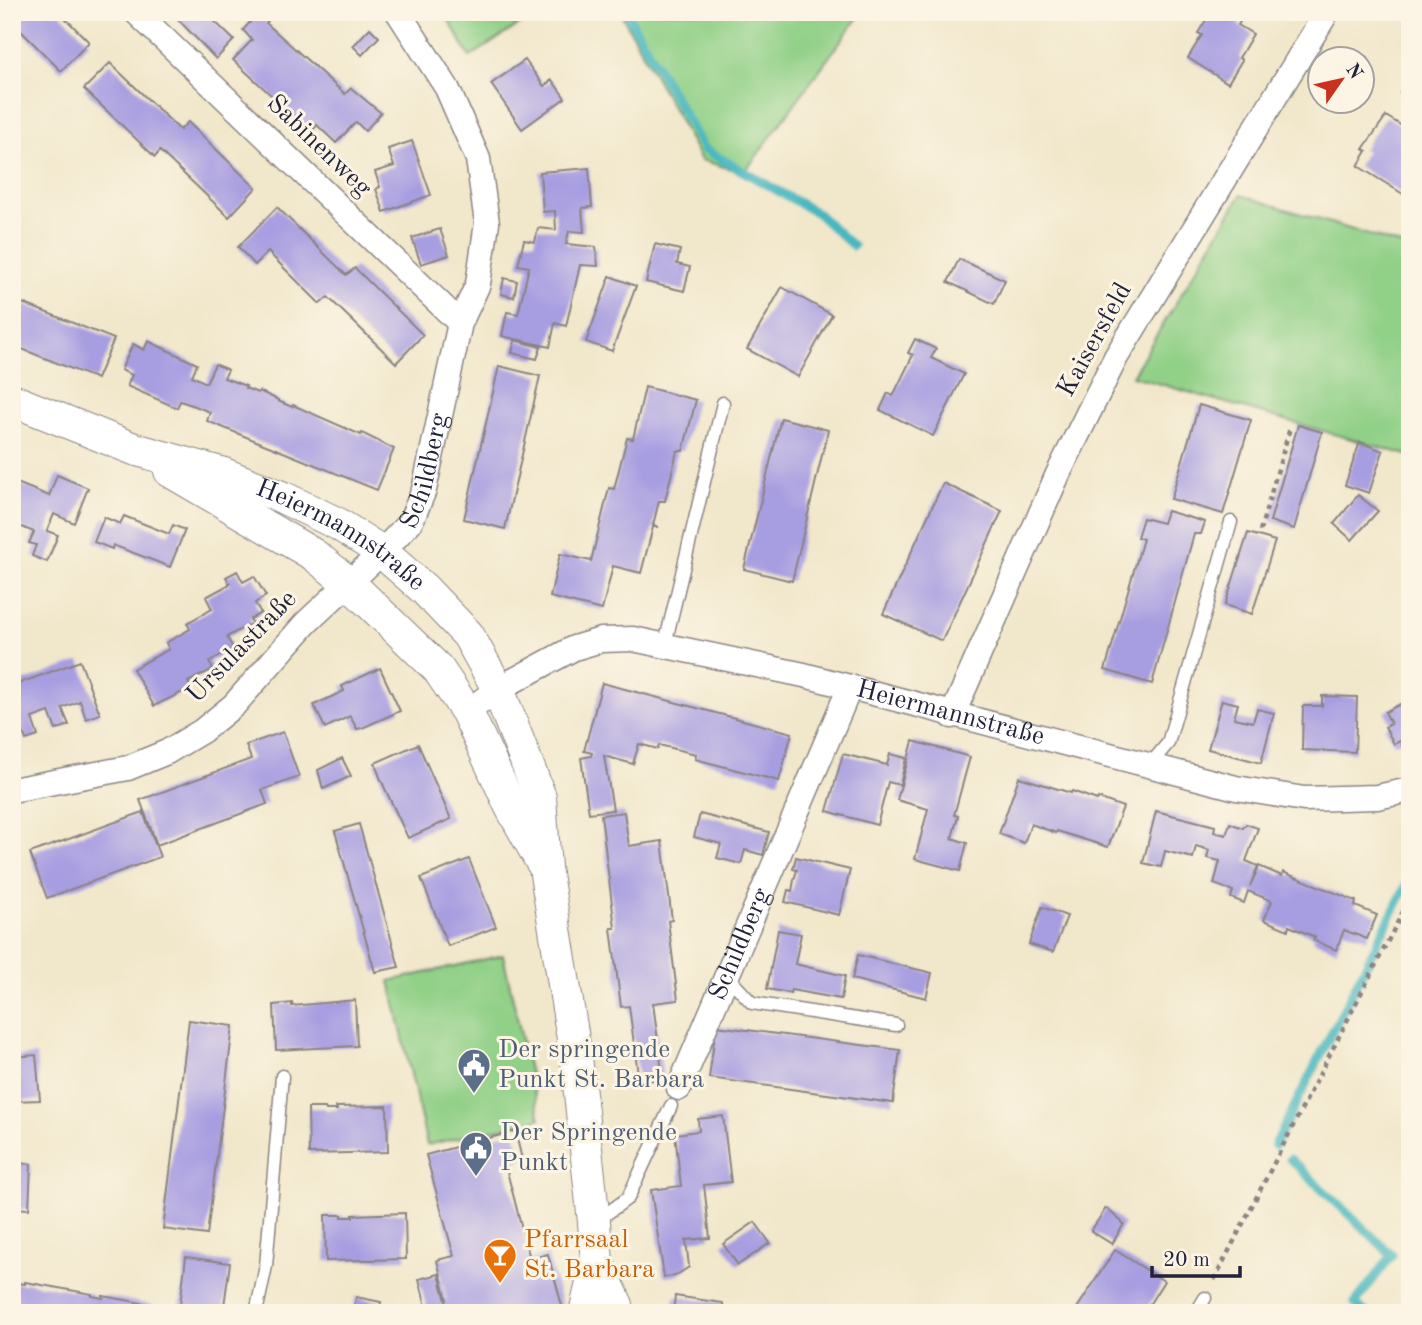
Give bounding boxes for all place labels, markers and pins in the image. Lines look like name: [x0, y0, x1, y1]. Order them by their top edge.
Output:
place label: Der springende Punkt St. Barbara: [498, 1037, 705, 1093]
public building icon: Der springende Punkt St. Barbara: [455, 1046, 493, 1095]
place label: Der Springende Punkt: [500, 1120, 677, 1176]
public building icon: Der Springende Punkt: [457, 1129, 495, 1178]
place label: Pfarrsaal St. Barbara: [524, 1227, 655, 1283]
bar icon: Pfarrsaal St. Barbara: [481, 1236, 519, 1285]

